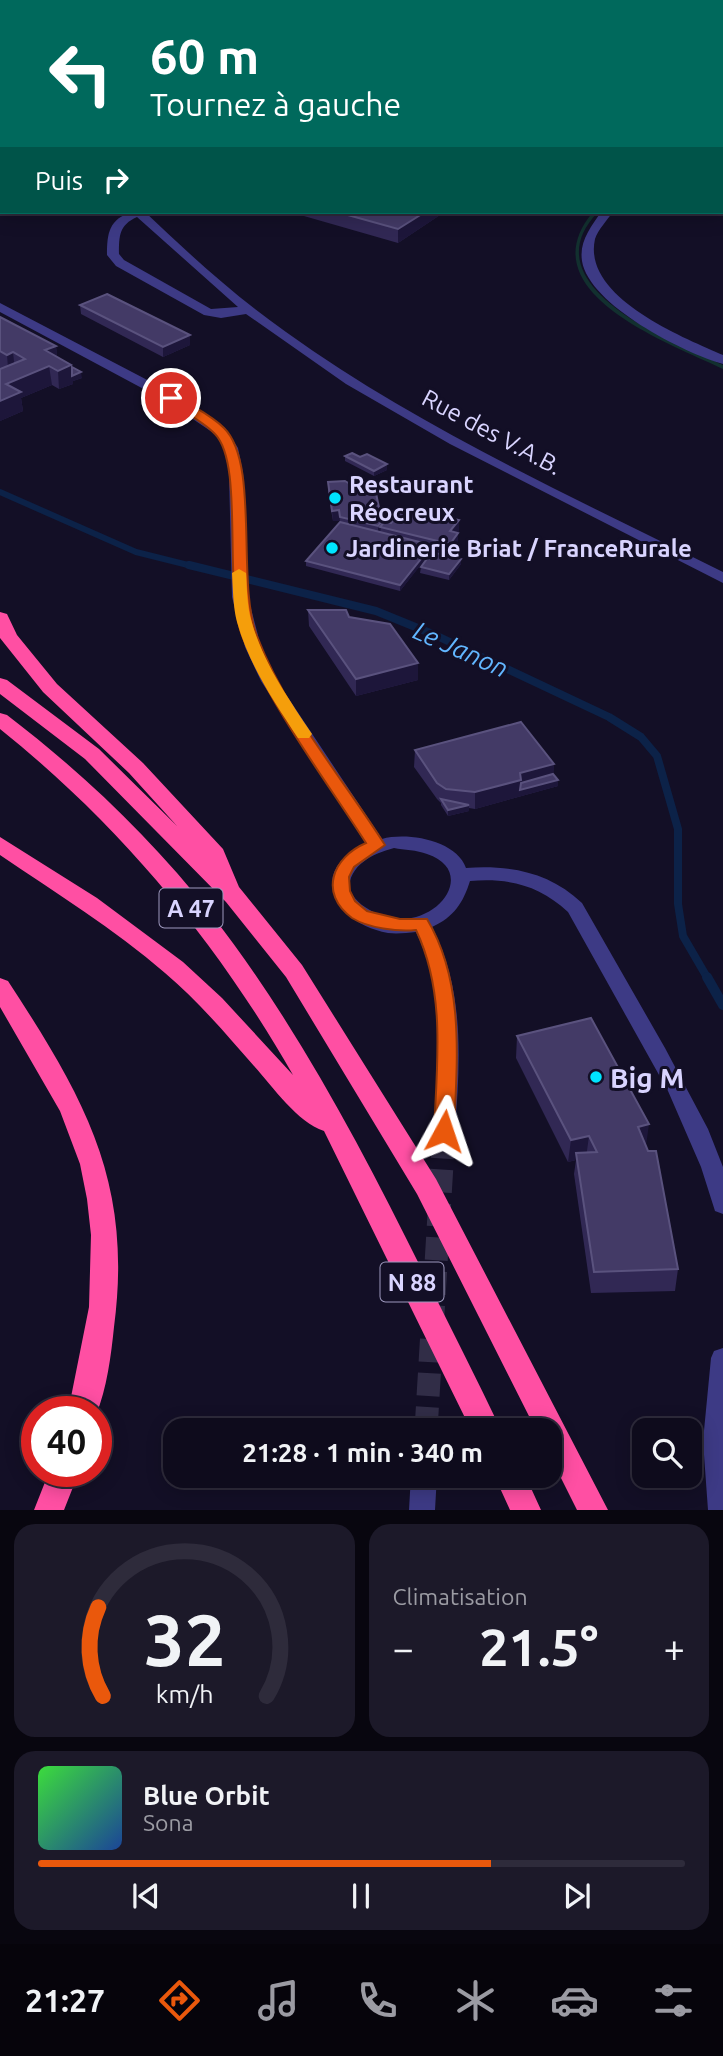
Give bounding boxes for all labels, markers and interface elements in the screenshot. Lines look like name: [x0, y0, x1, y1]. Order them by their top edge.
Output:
icon: left: [35, 28, 126, 119]
text: 60 m: [150, 28, 259, 83]
text: Tournez à gauche: [150, 86, 401, 122]
icon: right: [97, 161, 135, 199]
text: Puis: [35, 166, 83, 195]
pin: [141, 368, 201, 428]
icon: arrive: [152, 379, 190, 417]
street label: Rue des V.A.B.: [418, 384, 566, 480]
place label: Restaurant Réocreux: [349, 471, 474, 526]
marker: Restaurant Réocreux: [327, 490, 343, 506]
place label: Jardinerie Briat / FranceRurale: [346, 535, 692, 562]
marker: Jardinerie Briat / FranceRurale: [324, 540, 340, 556]
water label: Le Janon: [409, 615, 513, 683]
road number: A 47: [160, 888, 222, 928]
place label: Big M: [610, 1062, 684, 1093]
marker: Big M: [588, 1069, 604, 1085]
position arrow: [407, 1094, 481, 1168]
road number: N 88: [380, 1262, 444, 1302]
speed limit sign: 40: [21, 1396, 112, 1487]
map controls: [632, 1418, 702, 1488]
button: search: [632, 1418, 702, 1488]
text: 21:28 · 1 min · 340 m: [242, 1438, 483, 1467]
text: Climatisation: [393, 1584, 528, 1609]
text: 32: [143, 1599, 225, 1681]
text: 21.5°: [479, 1618, 598, 1676]
text: −: [393, 1627, 414, 1669]
text: +: [664, 1627, 685, 1669]
text: km/h: [155, 1680, 213, 1708]
text: Blue Orbit: [143, 1781, 270, 1810]
text: Sona: [143, 1810, 193, 1835]
icon: previous: [127, 1877, 165, 1915]
icon: pause: [342, 1877, 380, 1915]
icon: next: [558, 1877, 596, 1915]
icon: directions: [155, 1976, 204, 2025]
icon: music: [254, 1976, 303, 2025]
icon: phone: [353, 1976, 402, 2025]
icon: climate: [451, 1976, 500, 2025]
icon: car: [550, 1976, 599, 2025]
icon: filters: [649, 1976, 698, 2025]
text: 21:27: [25, 1982, 105, 2018]

